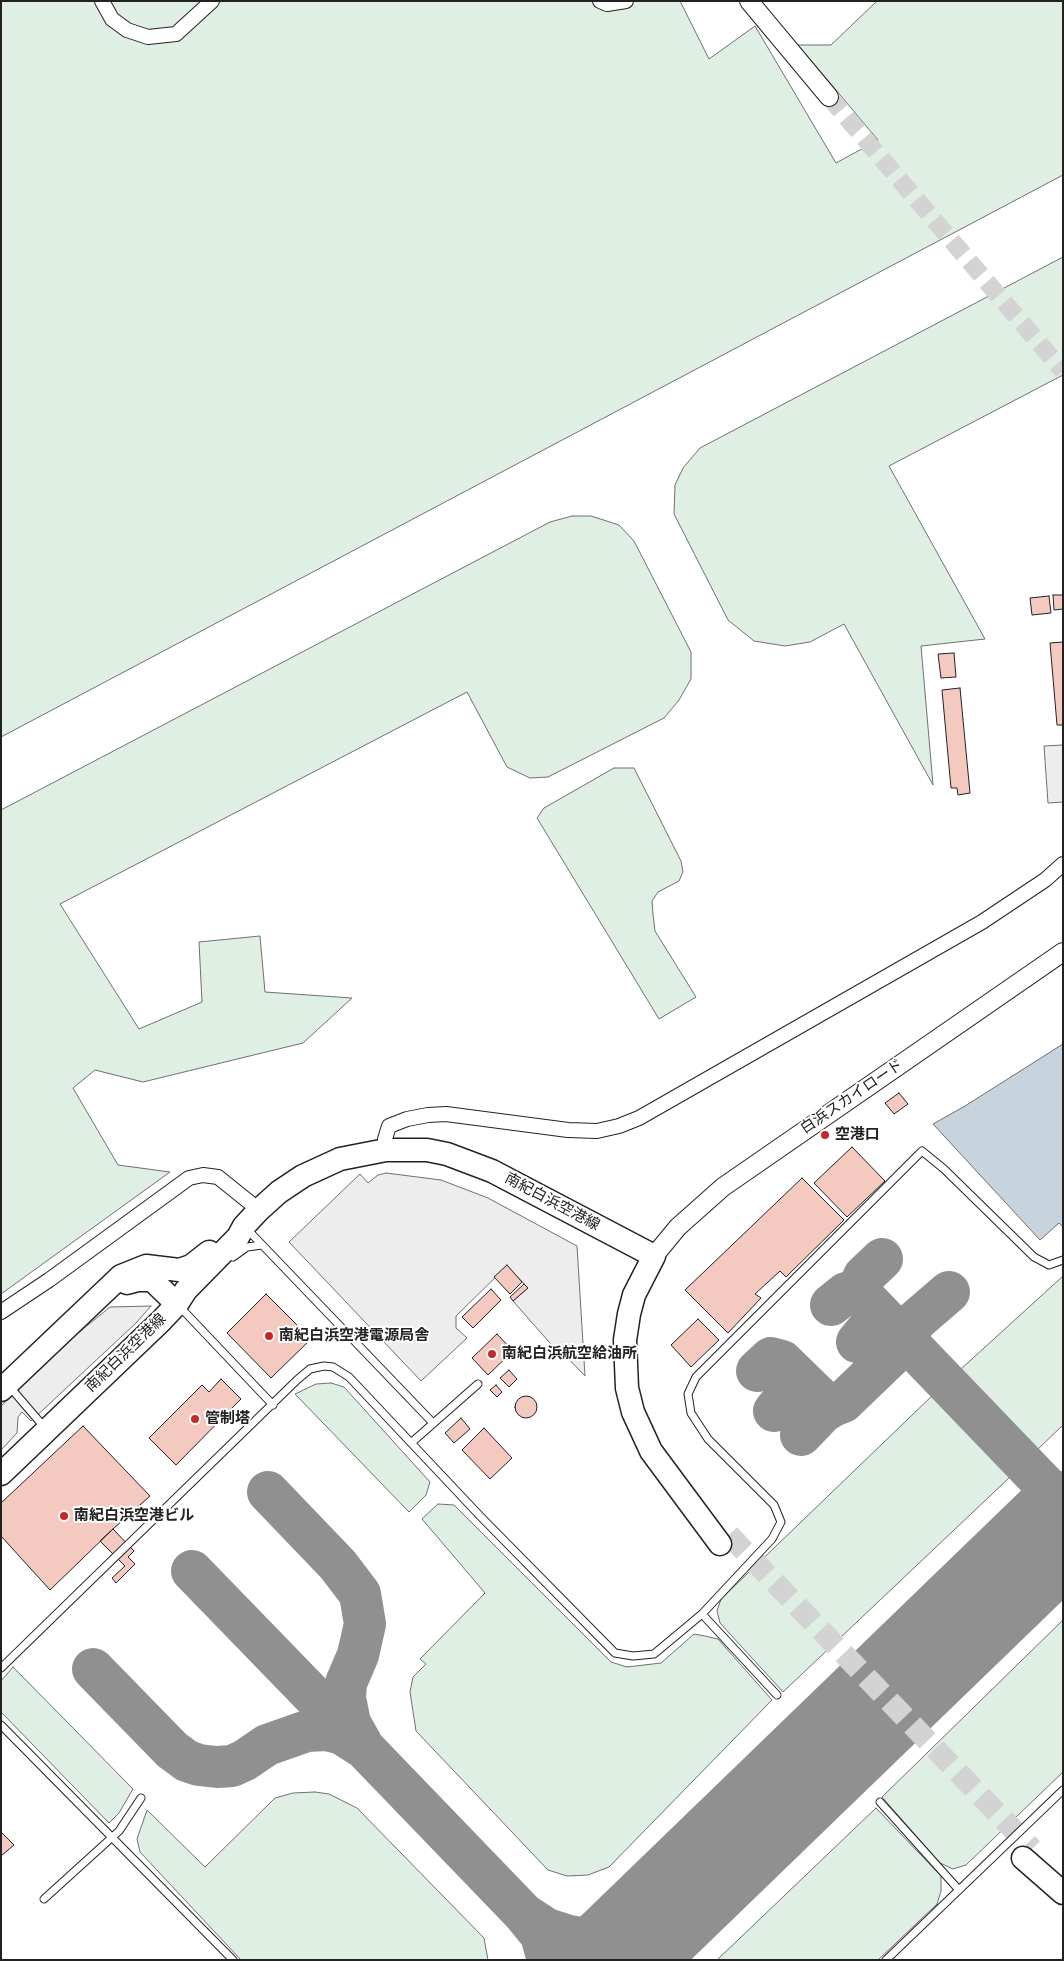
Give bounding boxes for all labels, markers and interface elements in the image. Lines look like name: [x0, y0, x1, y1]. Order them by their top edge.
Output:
street label: 白浜スカイロード: [797, 1056, 907, 1138]
place label: 空港口: [835, 1126, 880, 1144]
marker: 空港口: [819, 1129, 831, 1141]
street label: 南紀白浜空港線: [501, 1169, 603, 1235]
street label: 南紀白浜空港線: [82, 1310, 170, 1396]
place label: 南紀白浜空港電源局舎: [279, 1327, 429, 1345]
marker: 南紀白浜空港電源局舎: [263, 1330, 275, 1342]
place label: 南紀白浜航空給油所: [502, 1345, 637, 1363]
marker: 南紀白浜航空給油所: [486, 1348, 498, 1360]
place label: 管制塔: [205, 1410, 250, 1428]
marker: 管制塔: [189, 1413, 201, 1425]
place label: 南紀白浜空港ビル: [74, 1507, 194, 1525]
marker: 南紀白浜空港ビル: [58, 1510, 70, 1522]

